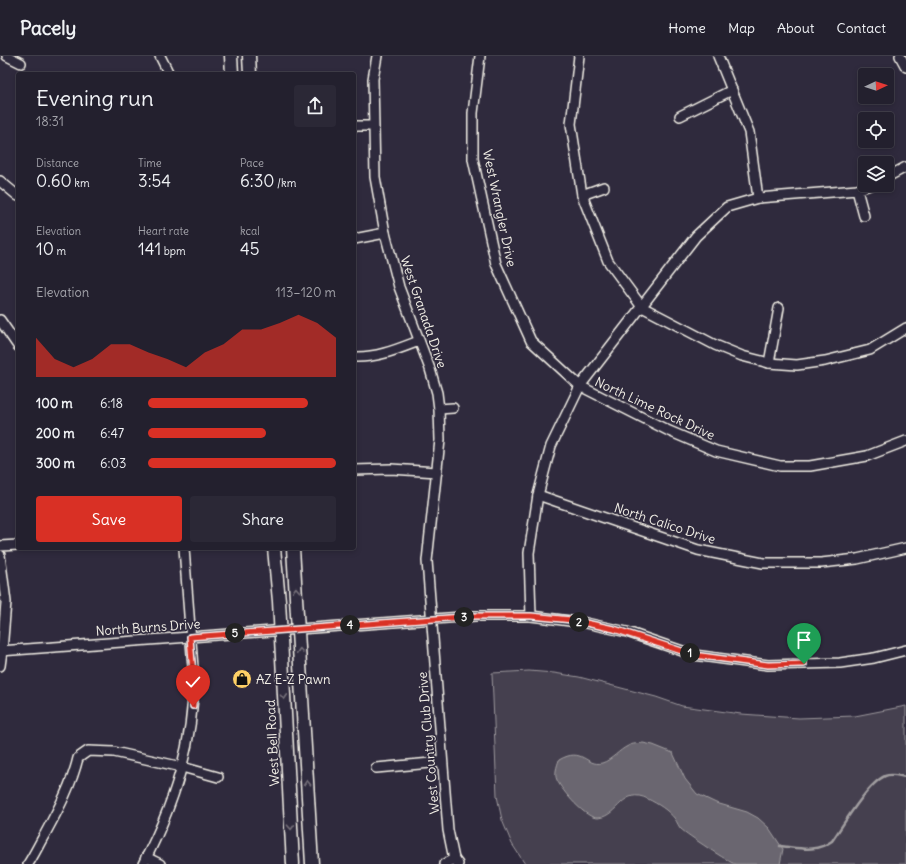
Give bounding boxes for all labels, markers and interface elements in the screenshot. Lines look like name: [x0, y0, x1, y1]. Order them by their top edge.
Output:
text: Pacely: [20, 16, 76, 40]
text: Home: [668, 19, 706, 37]
text: Map: [728, 19, 755, 37]
text: About: [777, 19, 815, 37]
text: Contact: [837, 19, 886, 37]
north arrow: [858, 68, 894, 104]
map controls: [858, 68, 894, 192]
text: Evening run: [36, 84, 154, 112]
button: share: [294, 85, 336, 127]
button: locate: [858, 112, 894, 148]
text: 18:31: [36, 113, 64, 130]
street label: West Wrangler Drive: [479, 148, 520, 268]
text: Distance: [36, 156, 79, 170]
text: Time: [138, 156, 162, 170]
text: Pace: [240, 156, 264, 170]
button: layers: [858, 156, 894, 192]
text: 0.60: [36, 170, 72, 192]
text: 3:54: [138, 170, 171, 192]
text: 6:30: [240, 170, 275, 192]
text: km: [72, 176, 90, 190]
text: /km: [275, 176, 296, 190]
text: Elevation: [36, 224, 81, 238]
text: Heart rate: [138, 224, 189, 238]
text: kcal: [240, 224, 260, 238]
text: 10: [36, 238, 54, 260]
text: 141: [138, 238, 161, 260]
text: 45: [240, 238, 260, 260]
text: m: [54, 244, 66, 258]
text: bpm: [161, 244, 186, 258]
street label: West Granada Drive: [396, 254, 451, 370]
text: Elevation: [36, 284, 89, 301]
text: 113–120 m: [276, 284, 336, 301]
street label: North Lime Rock Drive: [592, 373, 718, 444]
text: 100 m: [36, 395, 73, 412]
text: 6:18: [100, 395, 123, 412]
text: 200 m: [36, 425, 75, 442]
text: 6:47: [100, 425, 124, 442]
text: 300 m: [36, 455, 75, 472]
text: 6:03: [100, 455, 126, 472]
button: Save: [36, 496, 182, 542]
button: Share: [190, 496, 336, 542]
street label: North Calico Drive: [612, 499, 718, 548]
one-way arrow: [292, 587, 300, 593]
pin: 3: [454, 607, 474, 627]
text: 3: [461, 610, 467, 624]
pin: 2: [569, 612, 589, 632]
street label: North Burns Drive: [95, 615, 201, 640]
pin: 4: [340, 615, 360, 635]
text: 2: [576, 615, 582, 629]
text: 4: [347, 618, 353, 632]
pin: 5: [225, 623, 245, 643]
pin: [787, 623, 821, 664]
text: 5: [232, 626, 238, 640]
icon: arrive: [793, 629, 815, 651]
pin: 1: [680, 643, 700, 663]
text: 1: [688, 646, 692, 660]
one-way arrow: [295, 648, 304, 654]
pin: [176, 665, 210, 706]
shop icon: AZ E-Z Pawn: [231, 668, 253, 690]
icon: check: [182, 671, 204, 693]
place label: AZ E-Z Pawn: [256, 671, 331, 688]
street label: West Country Club Drive: [414, 671, 443, 815]
one-way arrow: [280, 694, 288, 700]
street label: West Bell Road: [262, 699, 283, 787]
one-way arrow: [303, 780, 312, 786]
one-way arrow: [287, 824, 296, 830]

